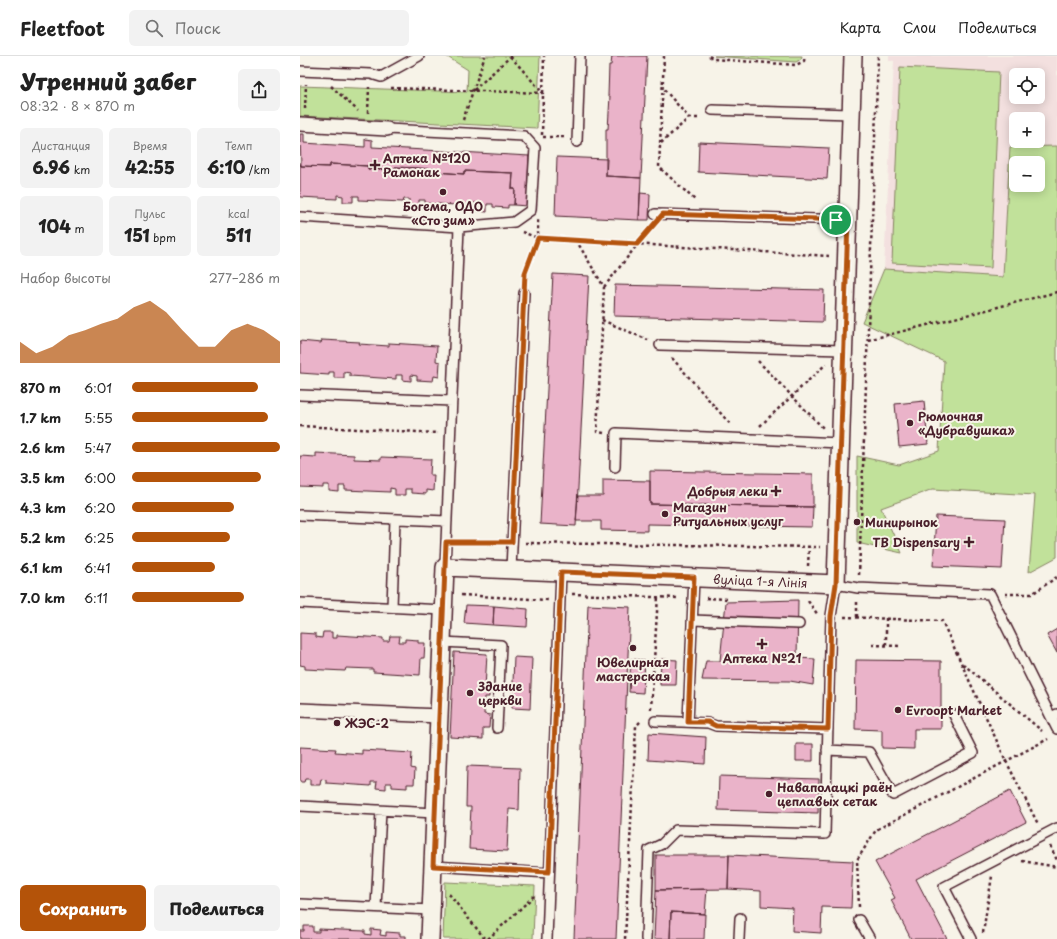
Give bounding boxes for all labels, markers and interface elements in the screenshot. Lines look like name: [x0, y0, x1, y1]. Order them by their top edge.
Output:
search box: [129, 10, 409, 46]
text: Fleetfoot: [20, 14, 105, 42]
text: Поиск: [175, 16, 220, 39]
icon: search: [143, 17, 165, 39]
text: Карта: [840, 17, 881, 38]
text: Слои: [903, 17, 936, 38]
text: Поделиться: [958, 17, 1037, 38]
text: Утренний забег: [20, 64, 196, 97]
map controls: [1009, 68, 1045, 192]
button: locate: [1009, 68, 1045, 104]
button: share: [238, 69, 280, 111]
text: 08:32 · 8 × 870 m: [20, 96, 135, 115]
button: +: [1009, 112, 1045, 148]
text: Дистанция: [32, 137, 91, 154]
text: Время: [132, 137, 168, 154]
text: Темп: [225, 137, 253, 154]
place label: Аптека №120 Рамонак: [383, 149, 471, 181]
text: 6.96: [32, 154, 70, 180]
text: 42:55: [125, 154, 175, 180]
text: 6:10: [207, 154, 245, 180]
button: −: [1009, 156, 1045, 192]
marker: Аптека №120 Рамонак: [370, 160, 380, 170]
text: km: [70, 161, 90, 178]
text: /km: [245, 161, 270, 178]
marker: Богема, ОДО «Сто зим»: [438, 187, 448, 197]
place label: Богема, ОДО «Сто зим»: [403, 197, 483, 229]
pin: [819, 203, 853, 237]
text: Пульс: [134, 205, 166, 222]
text: kcal: [228, 205, 250, 222]
icon: arrive: [825, 209, 847, 231]
text: 104: [38, 213, 71, 239]
text: m: [71, 220, 84, 237]
text: 151: [124, 222, 150, 248]
text: 511: [226, 222, 252, 248]
text: bpm: [150, 229, 176, 246]
text: Набор высоты: [20, 268, 111, 287]
text: 277–286 m: [209, 268, 280, 287]
text: 870 m: [20, 378, 61, 397]
text: 6:01: [84, 378, 112, 397]
place label: Рюмочная «Дубравушка»: [918, 407, 1015, 439]
text: 1.7 km: [20, 408, 61, 427]
text: 5:55: [84, 408, 113, 427]
marker: Рюмочная «Дубравушка»: [905, 418, 915, 428]
text: 2.6 km: [20, 438, 65, 457]
text: 5:47: [84, 438, 111, 457]
text: 3.5 km: [20, 468, 65, 487]
text: 6:00: [84, 468, 116, 487]
place label: Добрыя леки: [687, 482, 768, 500]
marker: Добрыя леки: [771, 486, 781, 496]
text: 4.3 km: [20, 498, 66, 517]
text: 6:20: [84, 498, 115, 517]
place label: Магазин Ритуальных услуг: [673, 498, 784, 530]
marker: Магазин Ритуальных услуг: [660, 509, 670, 519]
place label: Минирынок: [865, 513, 938, 531]
marker: Минирынок: [852, 517, 862, 527]
text: 5.2 km: [20, 528, 66, 547]
text: 6:25: [84, 528, 114, 547]
place label: TB Dispensary: [872, 533, 960, 551]
marker: TB Dispensary: [963, 536, 975, 548]
text: 6.1 km: [20, 558, 63, 577]
text: 6:41: [84, 558, 110, 577]
street label: вуліца 1-я Лінія: [713, 570, 808, 592]
text: 7.0 km: [20, 588, 65, 607]
text: 6:11: [84, 588, 108, 607]
marker: Аптека №21: [757, 639, 767, 649]
marker: Ювелирная мастерская: [628, 643, 638, 653]
place label: Аптека №21: [723, 649, 802, 667]
place label: Ювелирная мастерская: [596, 653, 670, 685]
place label: Здание церкви: [477, 677, 523, 709]
marker: Здание церкви: [465, 688, 475, 698]
place label: Evroopt Market: [906, 701, 1002, 719]
marker: Evroopt Market: [893, 705, 903, 715]
place label: ЖЭС-2: [344, 714, 389, 732]
marker: ЖЭС-2: [332, 718, 342, 728]
place label: Наваполацкі раён цеплавых сетак: [777, 778, 893, 810]
marker: Наваполацкі раён цеплавых сетак: [764, 789, 774, 799]
button: Сохранить: [20, 885, 146, 931]
button: Поделиться: [154, 885, 280, 931]

